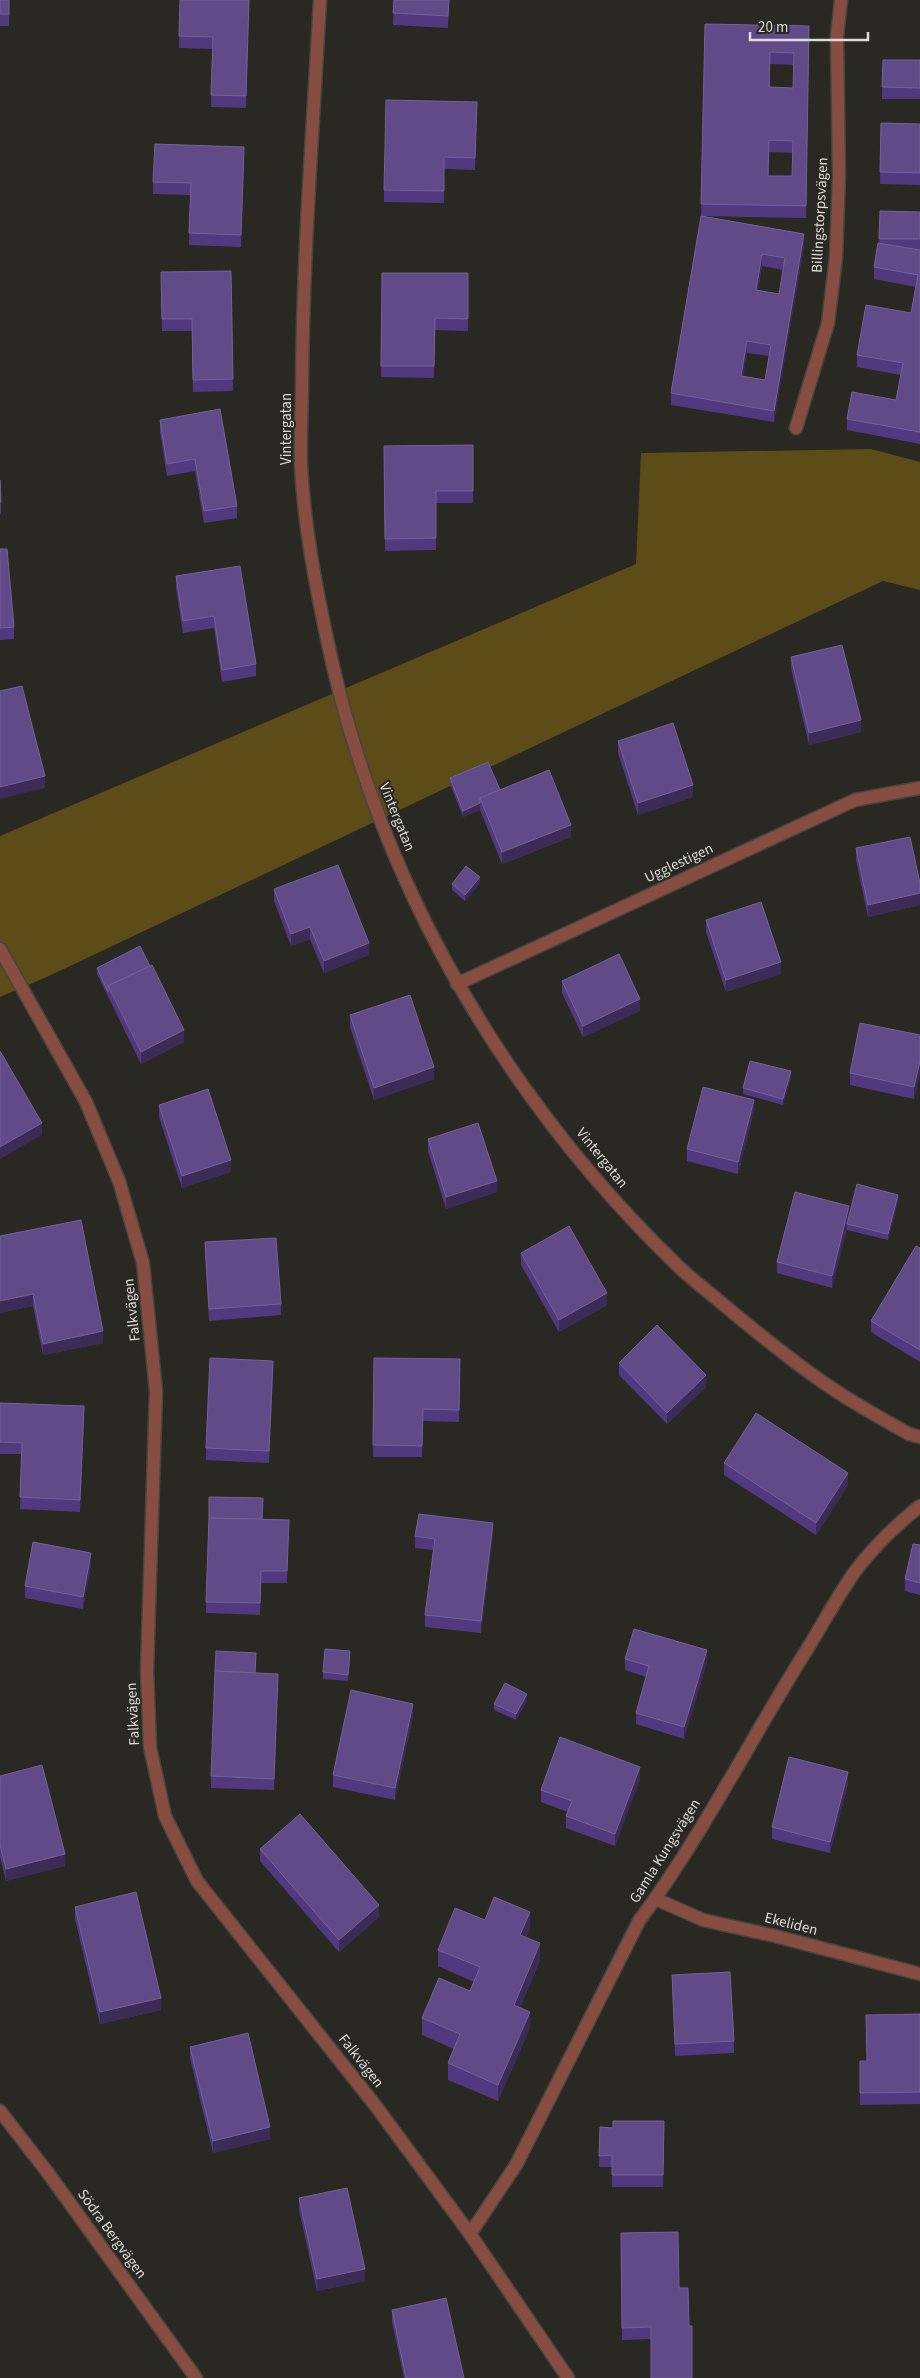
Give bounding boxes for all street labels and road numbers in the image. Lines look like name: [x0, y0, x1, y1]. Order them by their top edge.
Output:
street label: Billingstorpsvägen: [806, 157, 834, 273]
street label: Vintergatan: [276, 393, 297, 465]
street label: Vintergatan: [374, 780, 420, 854]
street label: Ugglestigen: [641, 838, 717, 888]
street label: Vintergatan: [571, 1123, 633, 1193]
street label: Falkvägen: [118, 1278, 146, 1342]
street label: Falkvägen: [121, 1682, 145, 1746]
street label: Gamla Kungsvägen: [624, 1795, 706, 1907]
street label: Ekeliden: [762, 1907, 820, 1941]
street label: Falkvägen: [333, 2030, 389, 2092]
street label: Södra Bergvägen: [72, 2185, 152, 2283]

